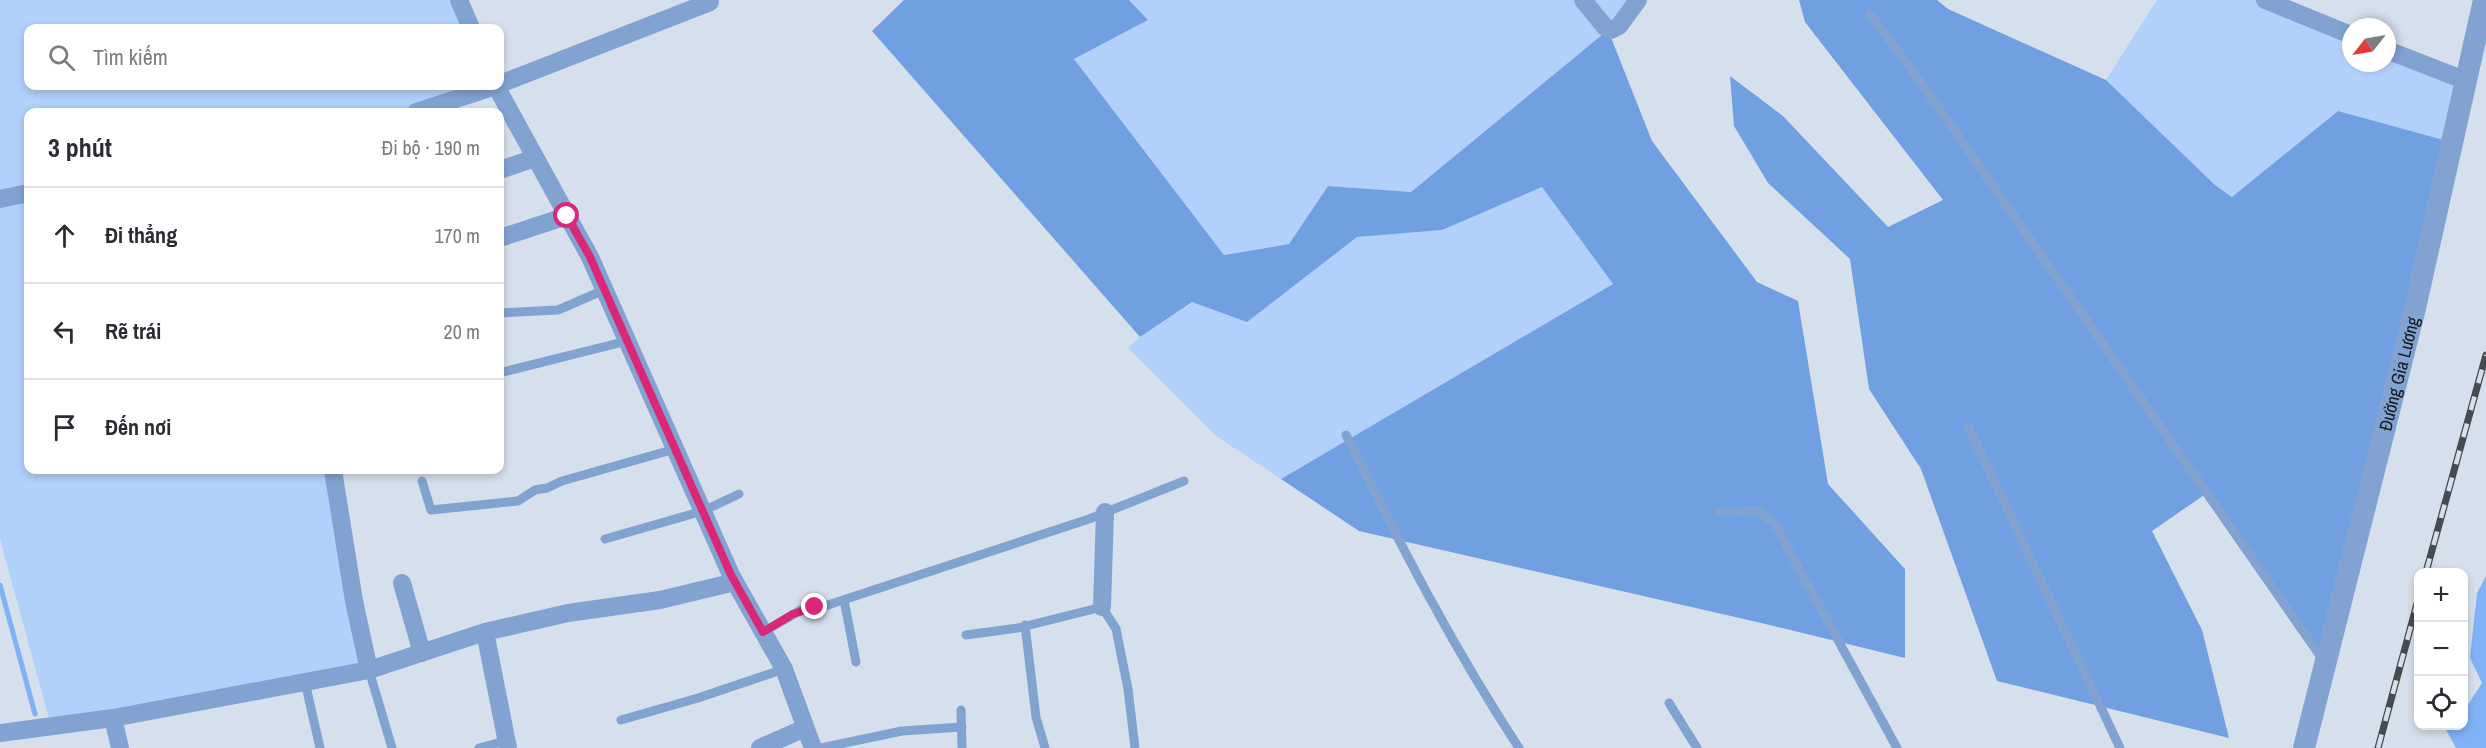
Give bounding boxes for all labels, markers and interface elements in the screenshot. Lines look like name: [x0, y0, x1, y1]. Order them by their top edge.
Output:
north arrow: [2342, 18, 2396, 72]
search box: [24, 24, 504, 90]
icon: search: [45, 41, 78, 74]
text: Tìm kiếm: [93, 42, 168, 72]
text: 3 phút: [48, 130, 112, 165]
text: Đi bộ · 190 m: [382, 134, 480, 161]
route start: [553, 202, 579, 228]
icon: ahead: [48, 219, 81, 252]
text: Đi thẳng: [105, 220, 177, 250]
text: 170 m: [434, 222, 480, 249]
street label: Đường Gia Lương: [2372, 313, 2425, 433]
icon: left: [48, 315, 81, 348]
text: Rẽ trái: [105, 316, 161, 346]
text: 20 m: [444, 318, 480, 345]
icon: arrive: [48, 411, 81, 444]
text: Đến nơi: [105, 412, 171, 442]
map controls: [2414, 568, 2468, 730]
button: +: [2414, 568, 2468, 622]
route end: [801, 593, 827, 619]
button: −: [2414, 622, 2468, 676]
button: locate: [2414, 676, 2468, 730]

